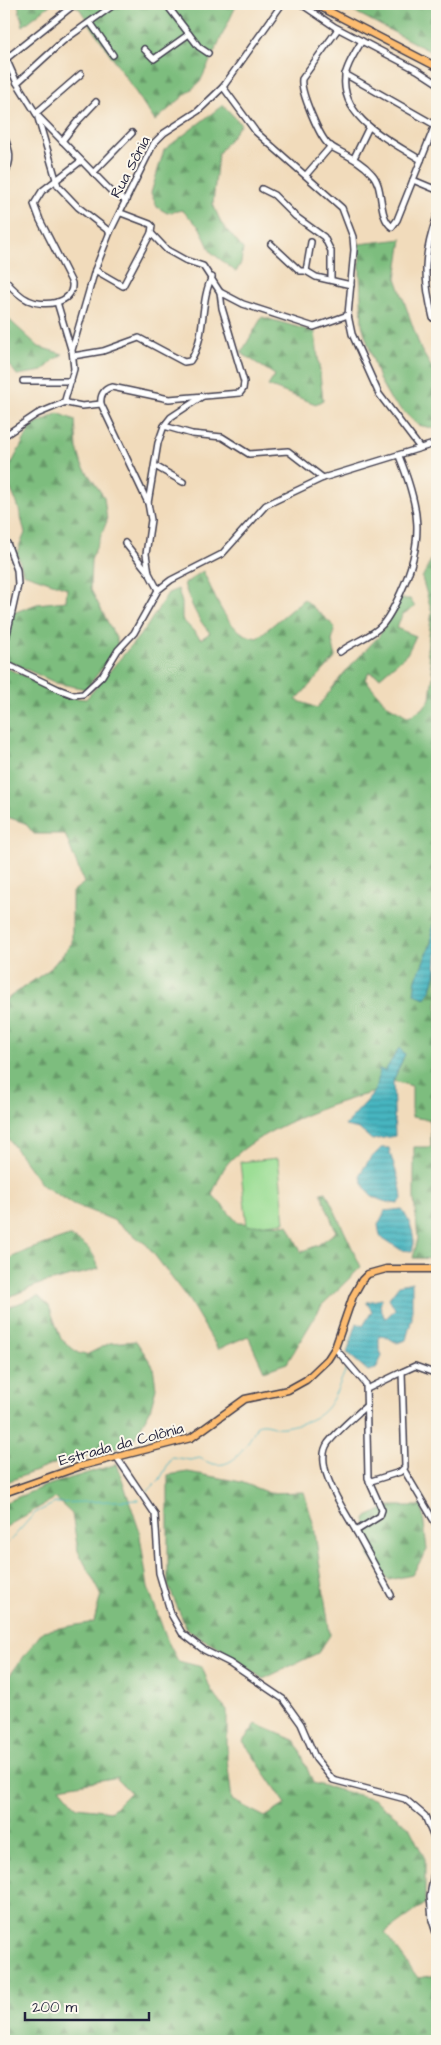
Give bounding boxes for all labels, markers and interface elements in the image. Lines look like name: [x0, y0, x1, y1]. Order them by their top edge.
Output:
street label: Rua Sônia: [105, 132, 156, 202]
street label: Estrada da Colônia: [56, 1418, 186, 1471]
scale bar: [25, 1990, 149, 2022]
text: 200 m: [32, 1997, 78, 2018]

